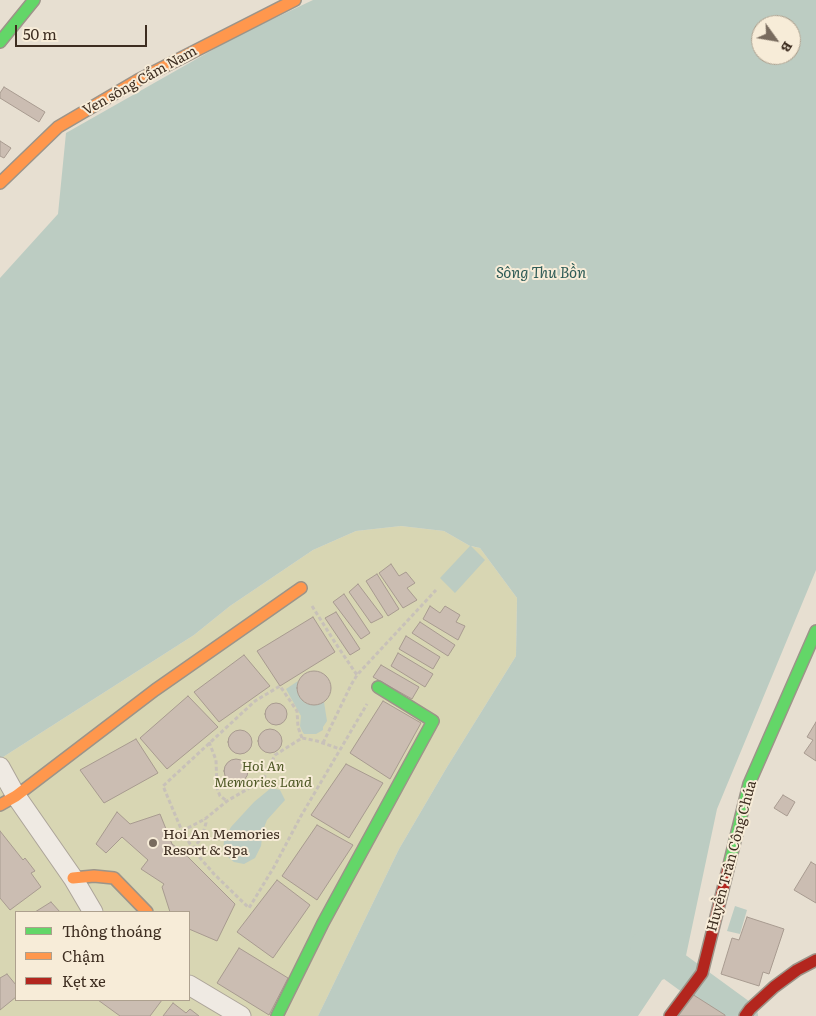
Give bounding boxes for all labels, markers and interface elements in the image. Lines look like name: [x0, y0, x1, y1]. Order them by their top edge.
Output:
scale bar: [18, 15, 150, 47]
north arrow: [751, 15, 801, 65]
text: 50 m: [23, 22, 57, 45]
text: B: [777, 38, 799, 57]
street label: Ven sông Cẩm Nam: [80, 43, 200, 119]
water label: Sông Thu Bồn: [496, 265, 586, 283]
park label: Hoi An Memories Land: [214, 759, 312, 792]
street label: Huyền Trân Công Chúa: [704, 779, 760, 933]
place label: Hoi An Memories Resort & Spa: [163, 827, 279, 860]
marker: Hoi An Memories Resort & Spa: [147, 837, 159, 849]
legend: [15, 911, 190, 1001]
text: Thông thoáng: [62, 919, 161, 942]
text: Chậm: [62, 944, 105, 967]
text: Kẹt xe: [62, 969, 106, 992]

